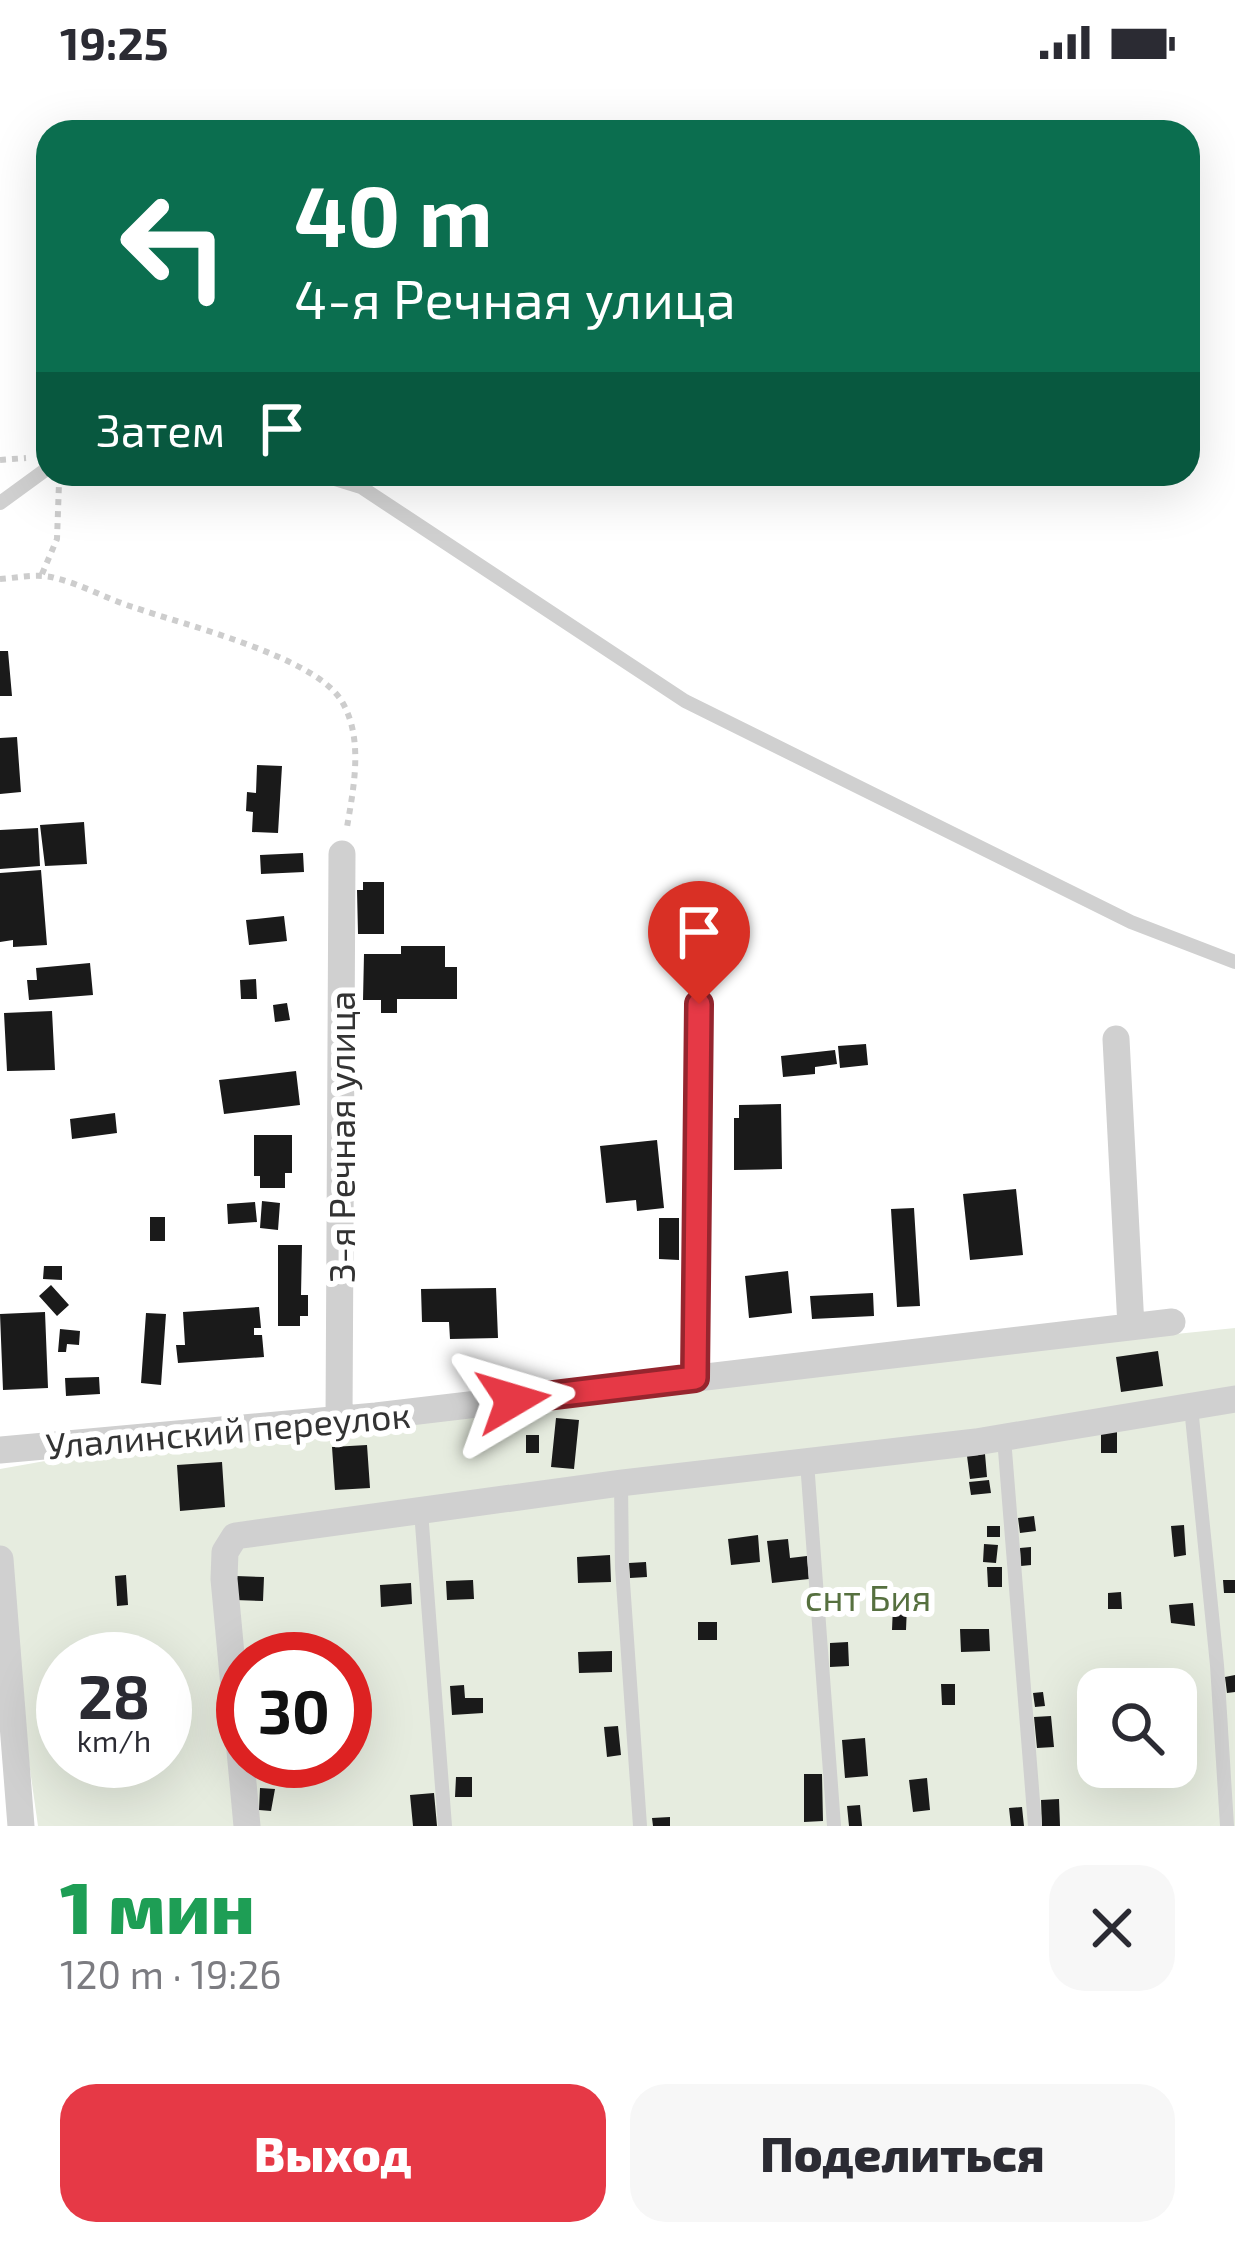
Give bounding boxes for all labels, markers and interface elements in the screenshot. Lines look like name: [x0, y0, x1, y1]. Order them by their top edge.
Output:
text: 19:25: [60, 15, 169, 69]
text: 40 m: [294, 163, 493, 264]
icon: left: [96, 168, 252, 324]
text: 4-я Речная улица: [294, 265, 736, 330]
icon: arrive: [249, 396, 315, 462]
text: Затем: [96, 402, 225, 456]
pin: [648, 881, 750, 1004]
icon: arrive: [666, 899, 732, 965]
street label: 3-я Речная улица: [319, 991, 363, 1283]
position arrow: [450, 1337, 576, 1463]
street label: Улалинский переулок: [44, 1392, 412, 1467]
park label: снт Бия: [805, 1575, 931, 1618]
speed limit sign: 30: [216, 1632, 372, 1788]
text: 28: [78, 1659, 150, 1731]
map controls: [1077, 1668, 1197, 1788]
button: search: [1077, 1668, 1197, 1788]
text: km/h: [77, 1722, 151, 1758]
text: 1 мин: [60, 1862, 255, 1948]
button: close: [1049, 1865, 1175, 1991]
text: 120 m · 19:26: [60, 1950, 282, 1997]
button: Выход: [60, 2084, 606, 2222]
button: Поделиться: [630, 2084, 1175, 2222]

